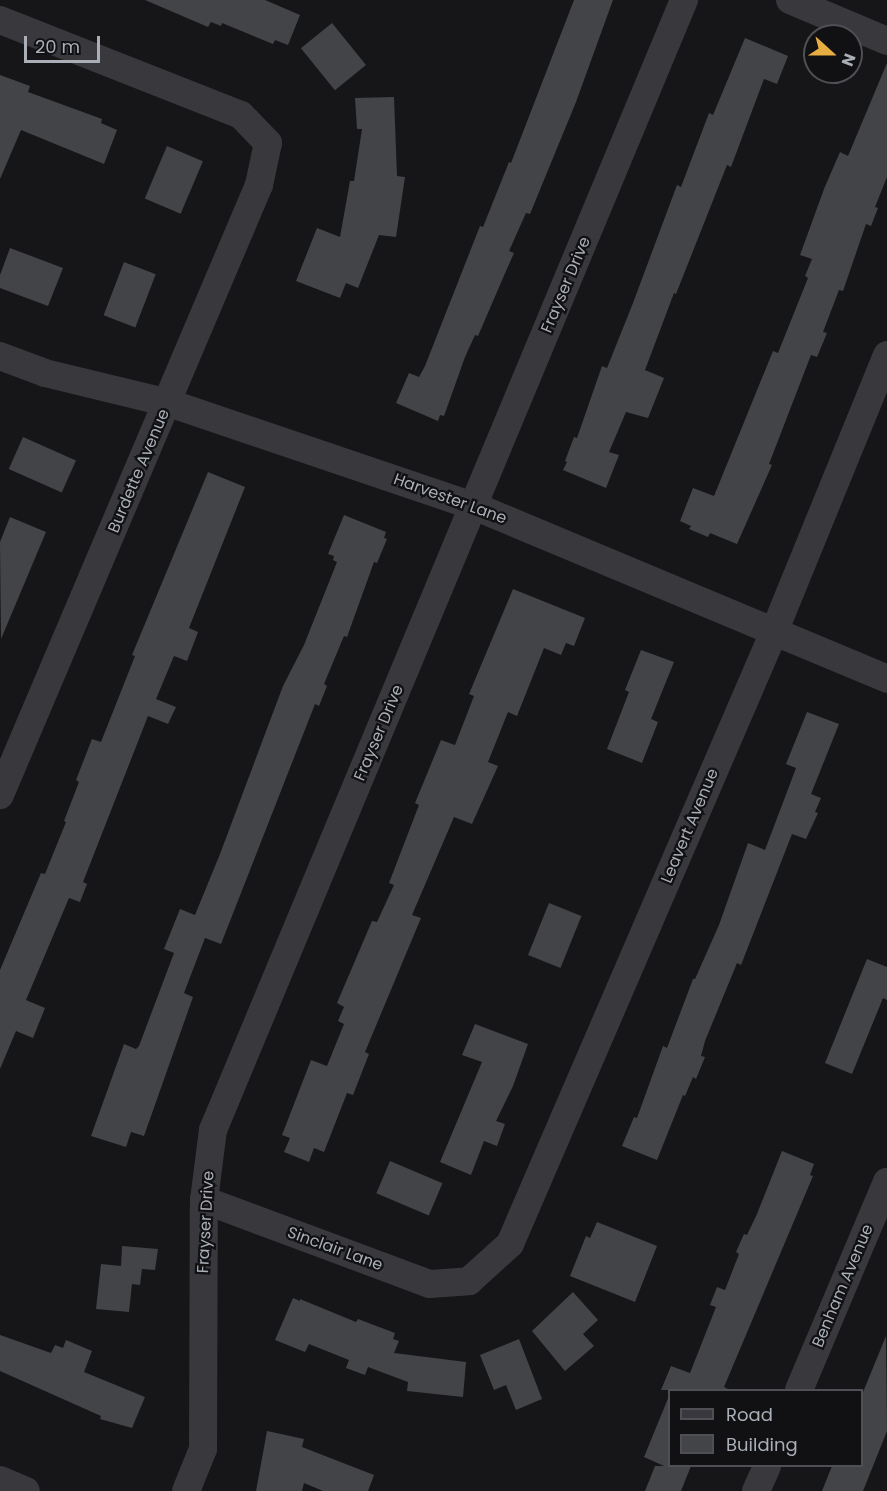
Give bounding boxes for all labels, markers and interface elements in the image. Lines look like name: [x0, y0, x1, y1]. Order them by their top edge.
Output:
scale bar: [27, 24, 104, 62]
north arrow: [803, 24, 863, 84]
text: 20 m: [35, 34, 80, 59]
text: N: [836, 50, 861, 70]
street label: Frayser Drive: [537, 234, 595, 336]
street label: Burdette Avenue: [104, 406, 174, 536]
street label: Harvester Lane: [391, 470, 509, 528]
street label: Frayser Drive: [350, 682, 408, 784]
street label: Leavert Avenue: [657, 766, 723, 886]
street label: Frayser Drive: [194, 1170, 218, 1274]
street label: Benham Avenue: [808, 1222, 878, 1350]
street label: Sinclair Lane: [285, 1223, 385, 1275]
legend: [668, 1389, 863, 1467]
text: Road: [726, 1402, 773, 1427]
text: Building: [726, 1432, 798, 1457]

